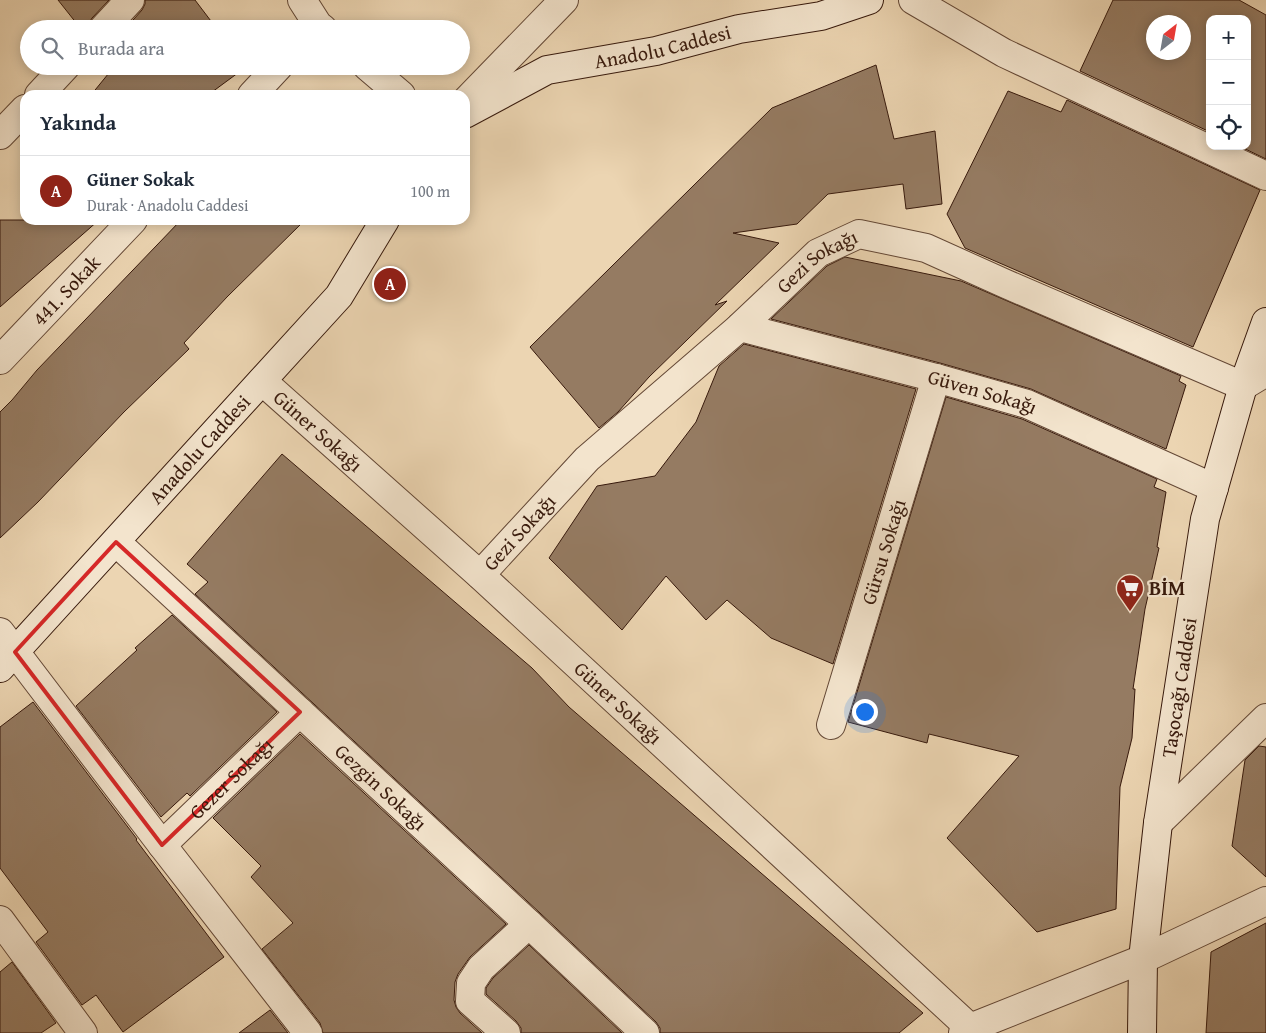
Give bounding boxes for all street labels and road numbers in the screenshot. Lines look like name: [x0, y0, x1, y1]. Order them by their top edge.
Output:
street label: Anadolu Caddesi: [592, 17, 734, 75]
street label: Gezi Sokağı: [769, 222, 862, 300]
street label: 441. Sokak: [25, 248, 107, 332]
street label: Güven Sokağı: [925, 362, 1043, 421]
street label: Güner Sokağı: [267, 383, 370, 478]
street label: Anadolu Caddesi: [141, 387, 257, 510]
street label: Gezi Sokağı: [476, 487, 562, 577]
street label: Gürsu Sokağı: [853, 495, 913, 608]
street label: Taşocağı Caddesi: [1153, 615, 1204, 759]
street label: Güner Sokağı: [568, 654, 669, 751]
street label: Gezer Sokağı: [182, 730, 280, 826]
street label: Gezgin Sokağı: [329, 737, 434, 837]

